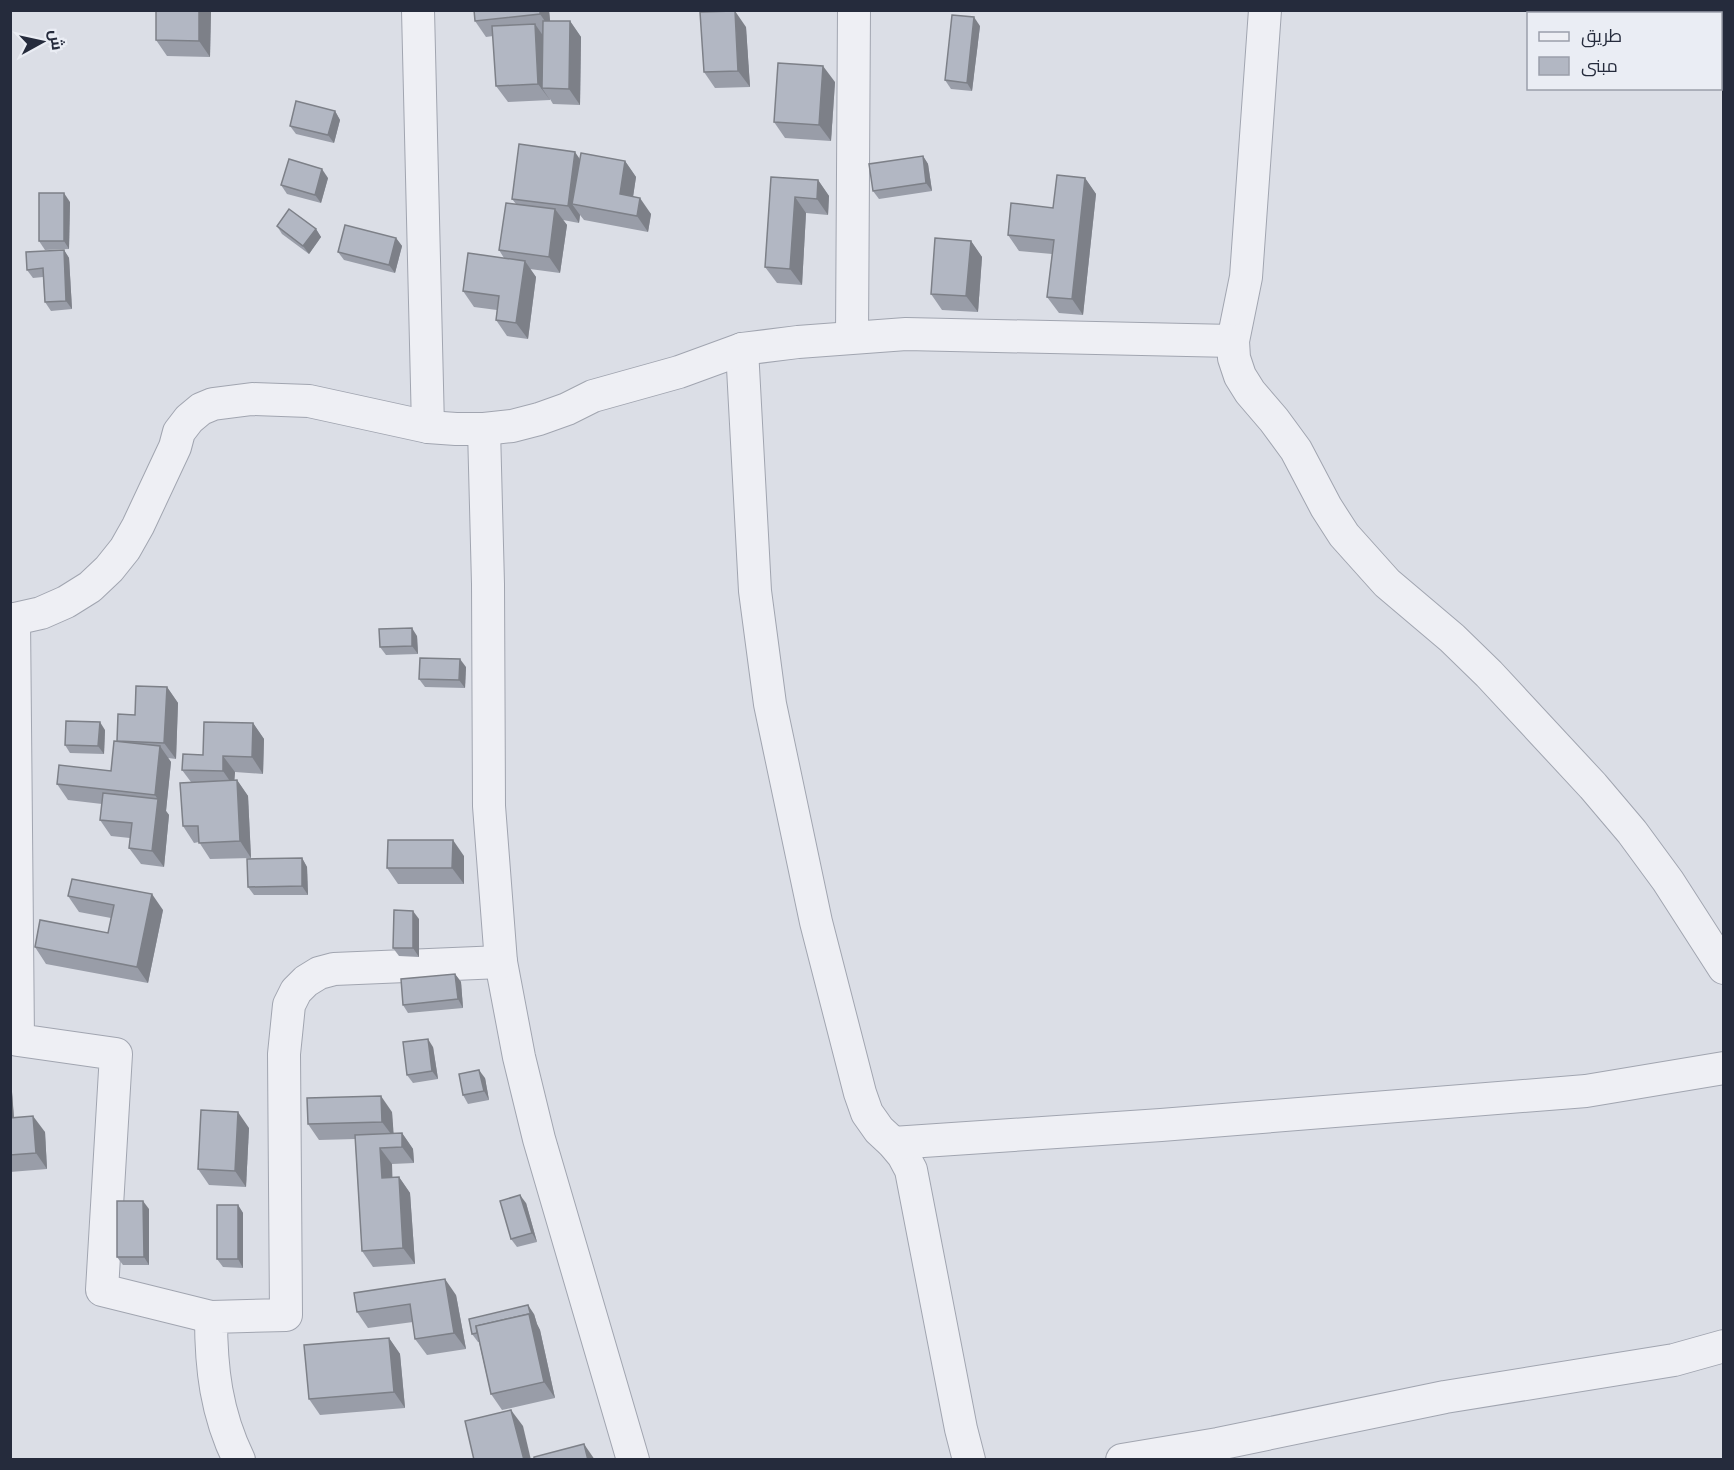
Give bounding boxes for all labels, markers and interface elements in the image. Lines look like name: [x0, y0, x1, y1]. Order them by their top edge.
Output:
north arrow: [12, 12, 72, 72]
legend: [1527, 12, 1722, 90]
text: طريق: [1581, 25, 1622, 48]
text: ش: [45, 28, 67, 52]
text: مبنى: [1581, 55, 1618, 77]

